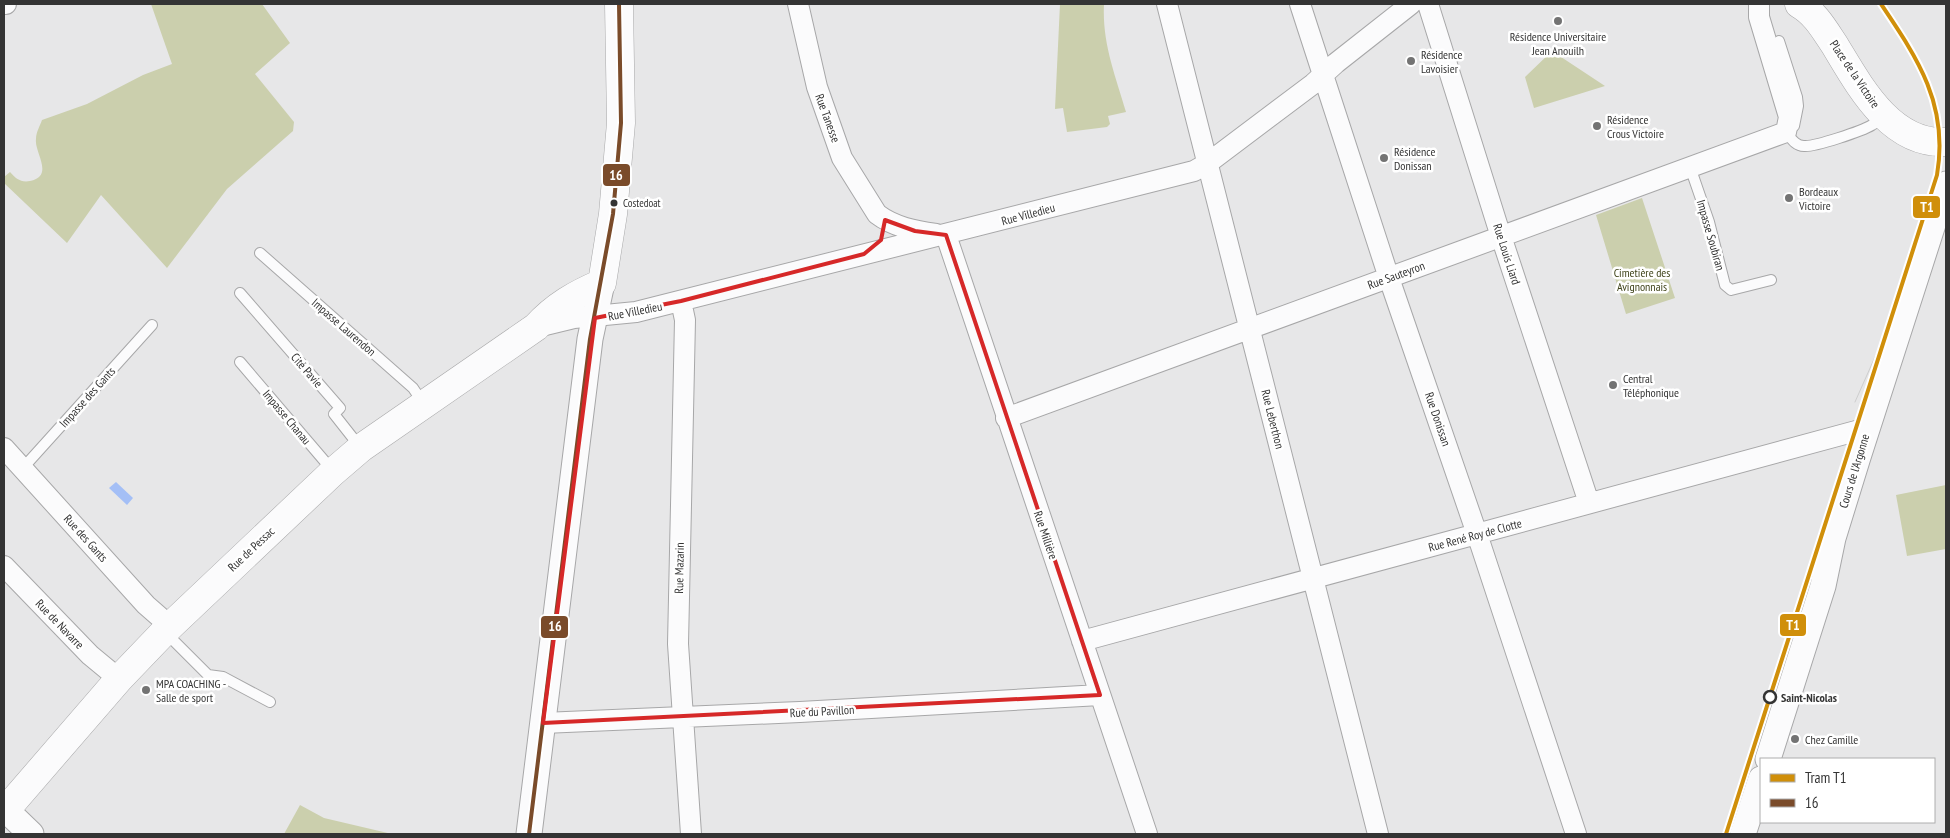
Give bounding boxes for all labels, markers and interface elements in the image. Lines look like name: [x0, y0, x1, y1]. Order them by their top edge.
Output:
marker: Résidence Universitaire Jean Anouilh: [1552, 15, 1564, 27]
place label: Résidence Universitaire Jean Anouilh: [1510, 29, 1606, 58]
street label: Place de la Victoire: [1827, 37, 1883, 111]
place label: Résidence Lavoisier: [1421, 47, 1462, 76]
marker: Résidence Lavoisier: [1405, 55, 1417, 67]
street label: Rue Tanesse: [812, 92, 844, 144]
place label: Résidence Crous Victoire: [1607, 112, 1664, 141]
marker: Résidence Crous Victoire: [1591, 120, 1603, 132]
place label: Résidence Donissan: [1394, 144, 1435, 173]
marker: Résidence Donissan: [1378, 152, 1390, 164]
line badge: 16: [602, 163, 631, 187]
text: 16: [609, 166, 623, 184]
place label: Bordeaux Victoire: [1798, 184, 1838, 213]
marker: Bordeaux Victoire: [1783, 192, 1795, 204]
line badge: T1: [1912, 195, 1941, 219]
place label: Costedoat: [623, 196, 661, 210]
marker: Costedoat: [609, 198, 619, 208]
street label: Impasse Soubiran: [1694, 198, 1728, 272]
text: T1: [1920, 198, 1934, 216]
street label: Rue Villedieu: [1000, 200, 1056, 228]
street label: Rue Louis Liard: [1490, 222, 1524, 286]
street label: Rue Sauteyron: [1365, 258, 1427, 292]
park label: Cimetière des Avignonnais: [1614, 265, 1670, 294]
street label: Impasse Laurendon: [309, 295, 379, 359]
street label: Rue Villedieu: [607, 298, 663, 324]
street label: Cité Pavie: [288, 350, 326, 390]
street label: Impasse des Gants: [56, 364, 118, 430]
place label: Central Téléphonique: [1623, 371, 1679, 400]
marker: Central Téléphonique: [1607, 379, 1619, 391]
street label: Impasse Chanau: [260, 386, 314, 448]
street label: Rue Leberthon: [1258, 388, 1288, 450]
street label: Rue Donissan: [1422, 390, 1454, 448]
street label: Cours de l'Argonne: [1836, 432, 1872, 510]
street label: Rue Millière: [1031, 509, 1061, 561]
street label: Rue des Gants: [61, 511, 111, 565]
street label: Rue René Roy de Clotte: [1427, 515, 1523, 555]
street label: Rue de Pessac: [225, 523, 278, 574]
street label: Rue Mazarin: [671, 542, 687, 594]
street label: Rue de Navarre: [33, 596, 87, 652]
line badge: T1: [1779, 613, 1807, 637]
line badge: 16: [540, 615, 569, 639]
text: T1: [1786, 616, 1800, 634]
text: 16: [548, 617, 562, 635]
place label: MPA COACHING - Salle de sport: [156, 676, 226, 705]
marker: MPA COACHING - Salle de sport: [140, 684, 152, 696]
marker: Saint-Nicolas: [1763, 690, 1777, 704]
place label: Saint-Nicolas: [1781, 690, 1837, 705]
street label: Rue du Pavillon: [789, 702, 855, 720]
place label: Chez Camille: [1805, 732, 1858, 747]
marker: Chez Camille: [1789, 733, 1801, 745]
legend: [1760, 758, 1935, 823]
text: Tram T1: [1805, 768, 1847, 787]
text: 16: [1805, 793, 1819, 812]

